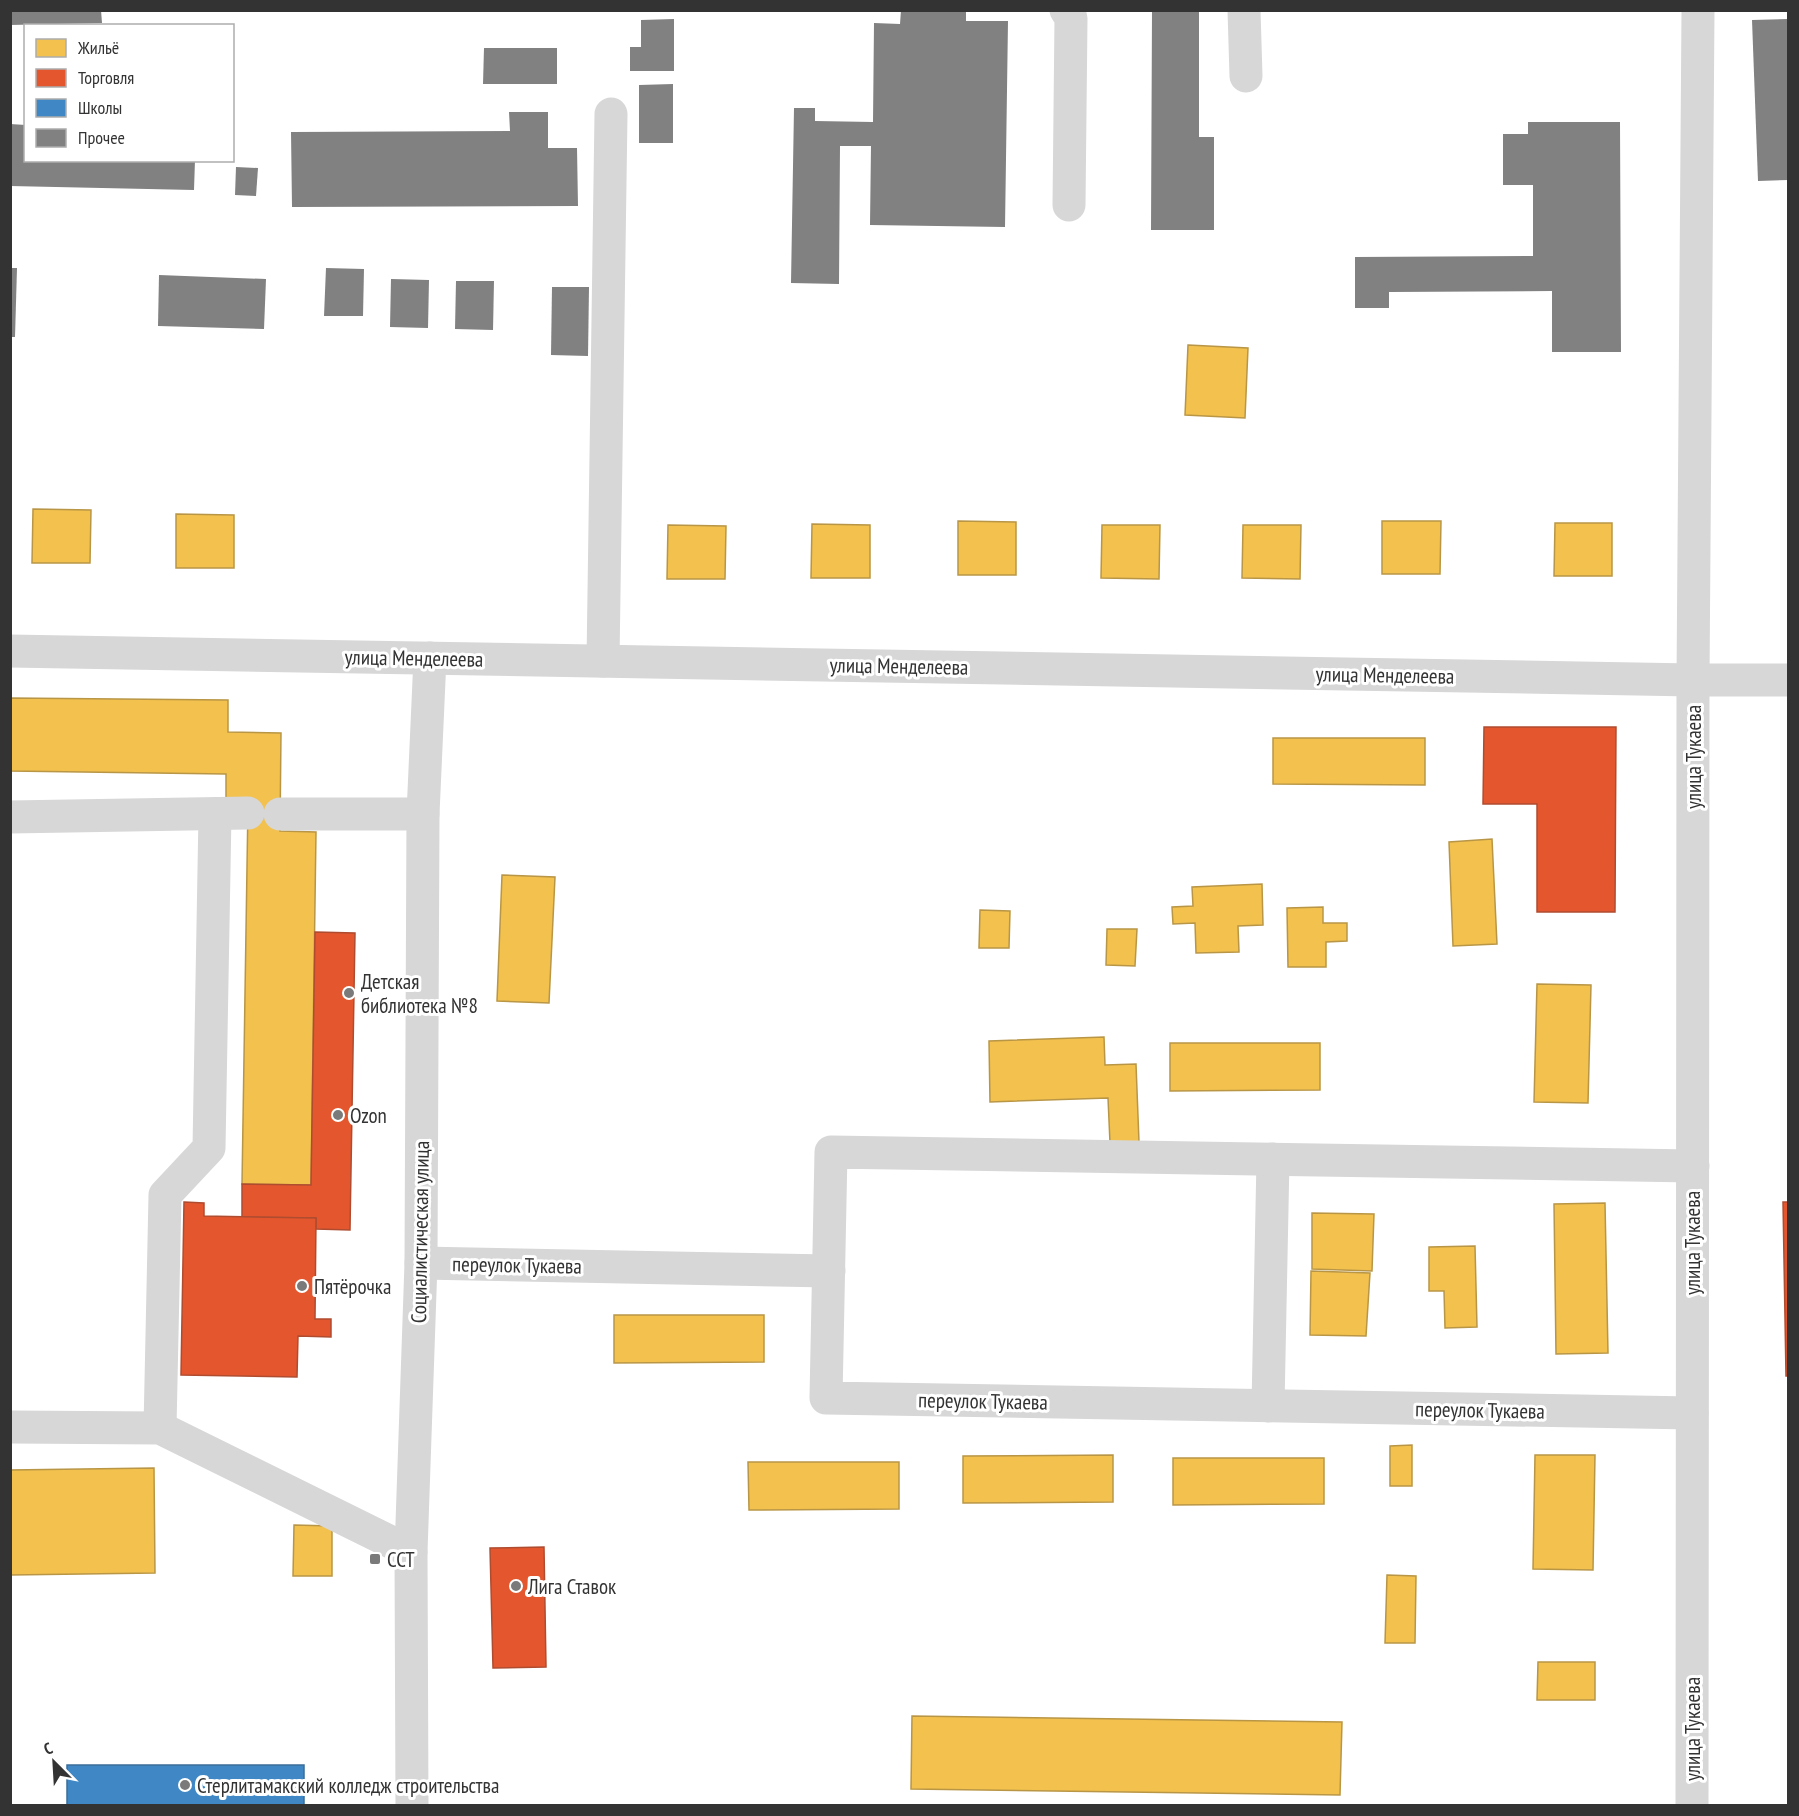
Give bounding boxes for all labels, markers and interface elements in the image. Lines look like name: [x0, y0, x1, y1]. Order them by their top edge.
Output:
legend: [24, 24, 234, 162]
text: Жильё: [77, 36, 119, 59]
text: Торговля: [78, 66, 134, 89]
text: Школы: [78, 96, 122, 119]
text: Прочее: [78, 126, 125, 149]
street label: улица Менделеева: [344, 643, 484, 673]
street label: улица Менделеева: [829, 651, 969, 681]
street label: улица Менделеева: [1315, 660, 1455, 690]
street label: улица Тукаева: [1680, 705, 1707, 809]
place label: Детская библиотека №8: [361, 968, 478, 1019]
marker: Детская библиотека №8: [342, 986, 356, 1000]
place label: Ozon: [350, 1102, 387, 1129]
marker: Ozon: [331, 1108, 345, 1122]
street label: Социалистическая улица: [405, 1141, 435, 1323]
street label: улица Тукаева: [1679, 1191, 1706, 1295]
street label: переулок Тукаева: [452, 1250, 582, 1280]
place label: Пятёрочка: [314, 1273, 391, 1300]
marker: Пятёрочка: [295, 1279, 309, 1293]
street label: переулок Тукаева: [918, 1386, 1048, 1416]
street label: переулок Тукаева: [1415, 1395, 1545, 1425]
place label: ССТ: [387, 1546, 415, 1573]
marker: ССТ: [368, 1552, 382, 1566]
place label: Лига Ставок: [527, 1573, 616, 1600]
marker: Лига Ставок: [509, 1579, 523, 1593]
street label: улица Тукаева: [1679, 1677, 1706, 1781]
north arrow: [24, 1732, 84, 1792]
text: С: [40, 1737, 56, 1759]
place label: Стерлитамакский колледж строительства: [197, 1772, 499, 1799]
marker: Стерлитамакский колледж строительства: [178, 1778, 192, 1792]

